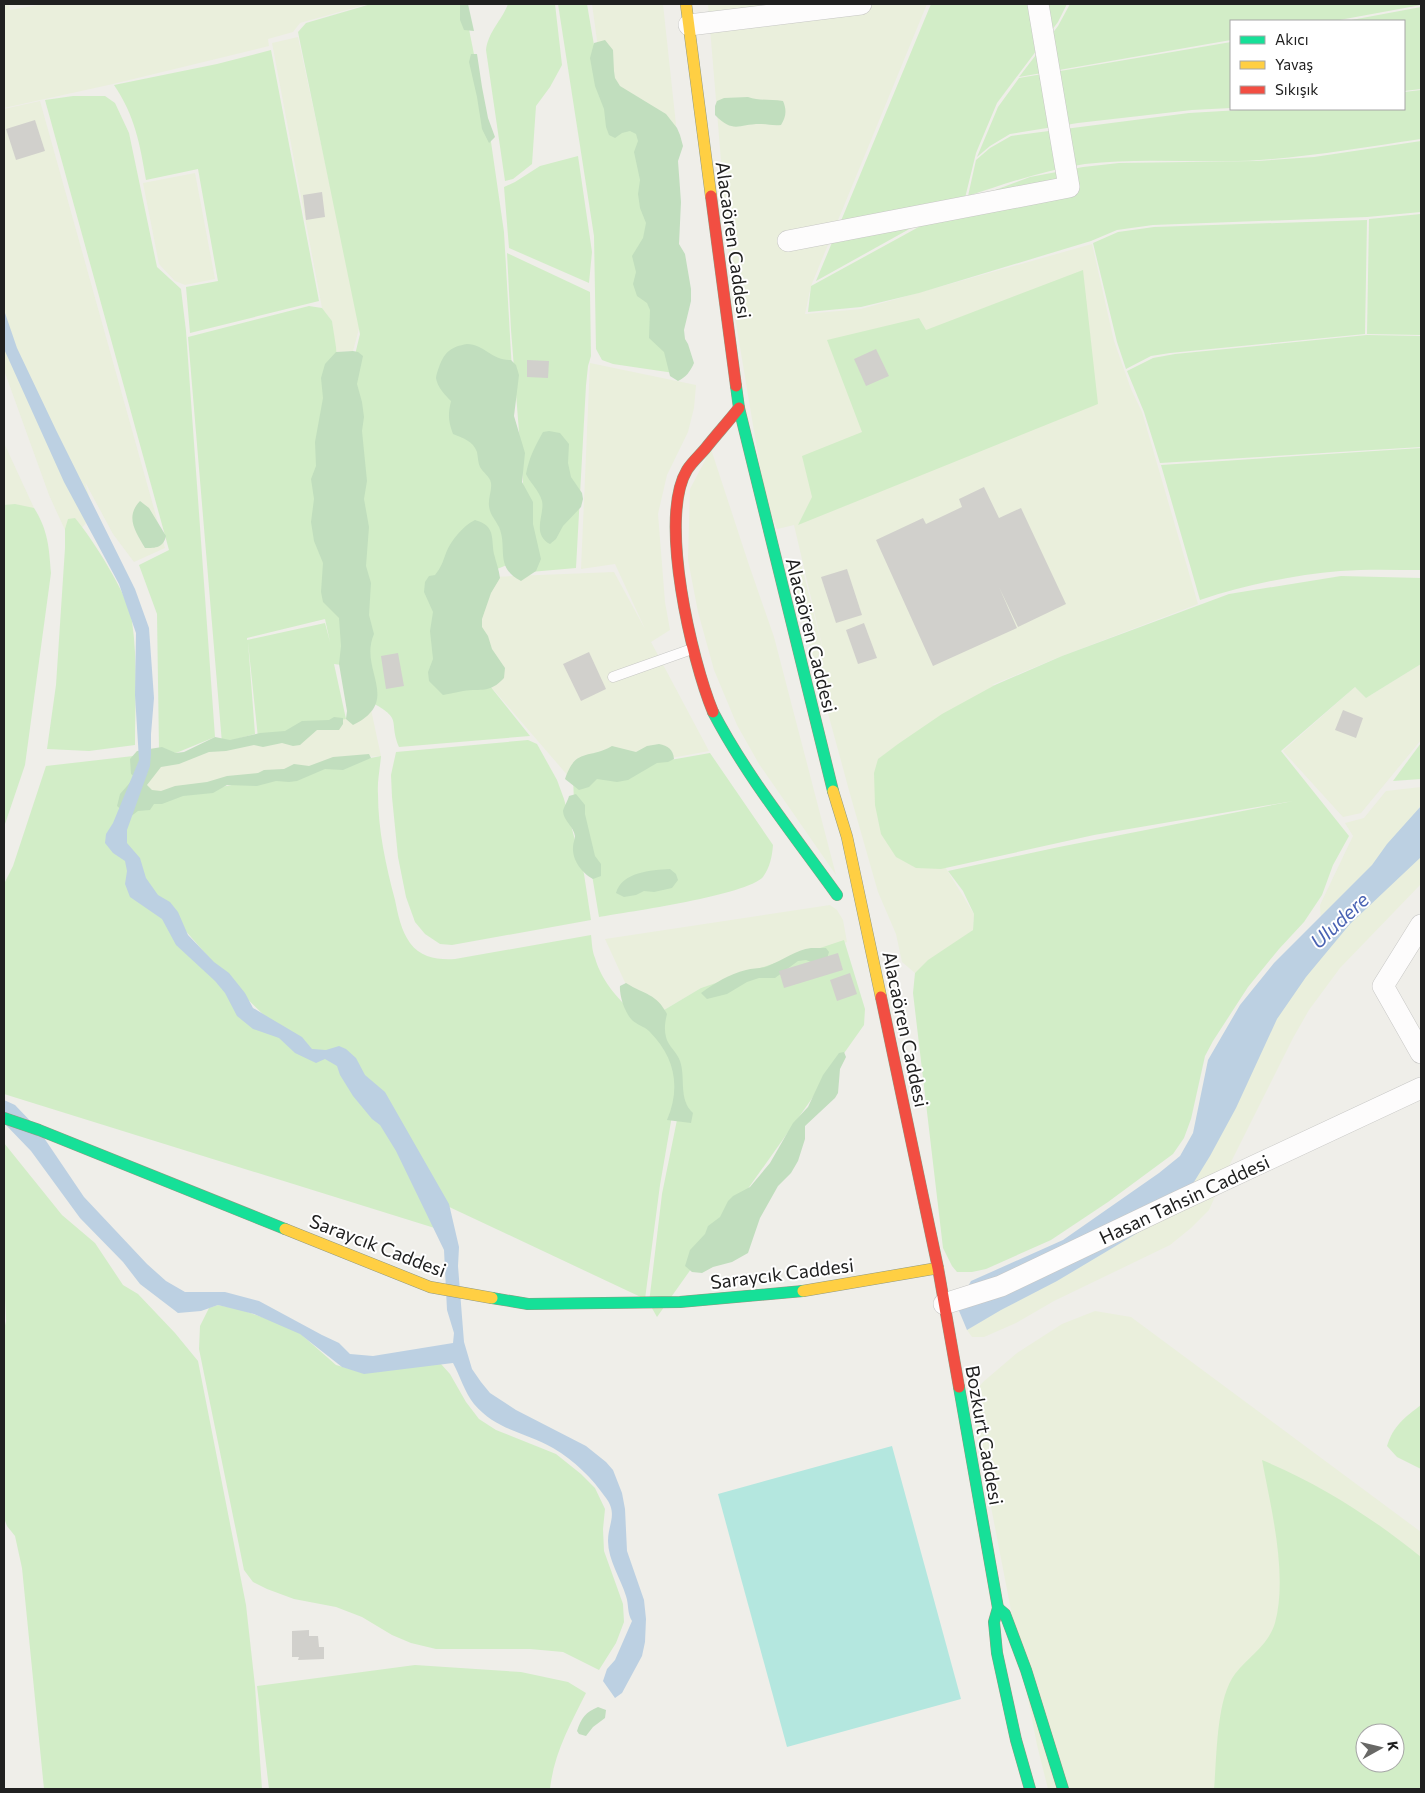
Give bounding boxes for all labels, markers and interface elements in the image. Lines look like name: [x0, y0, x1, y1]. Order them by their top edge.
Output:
legend: [1230, 20, 1405, 110]
text: Akıcı: [1275, 30, 1309, 48]
text: Yavaş: [1275, 55, 1313, 73]
text: Sıkışık: [1275, 80, 1318, 98]
street label: Alacaören Caddesi: [712, 160, 756, 320]
street label: Alacaören Caddesi: [782, 555, 842, 715]
water label: Uludere: [1305, 887, 1374, 953]
street label: Alacaören Caddesi: [878, 949, 934, 1109]
street label: Hasan Tahsin Caddesi: [1095, 1149, 1273, 1249]
street label: Saraycık Caddesi: [306, 1208, 450, 1282]
street label: Saraycık Caddesi: [709, 1253, 855, 1293]
street label: Bozkurt Caddesi: [961, 1363, 1009, 1507]
north arrow: [1355, 1723, 1405, 1773]
text: K: [1384, 1740, 1402, 1752]

